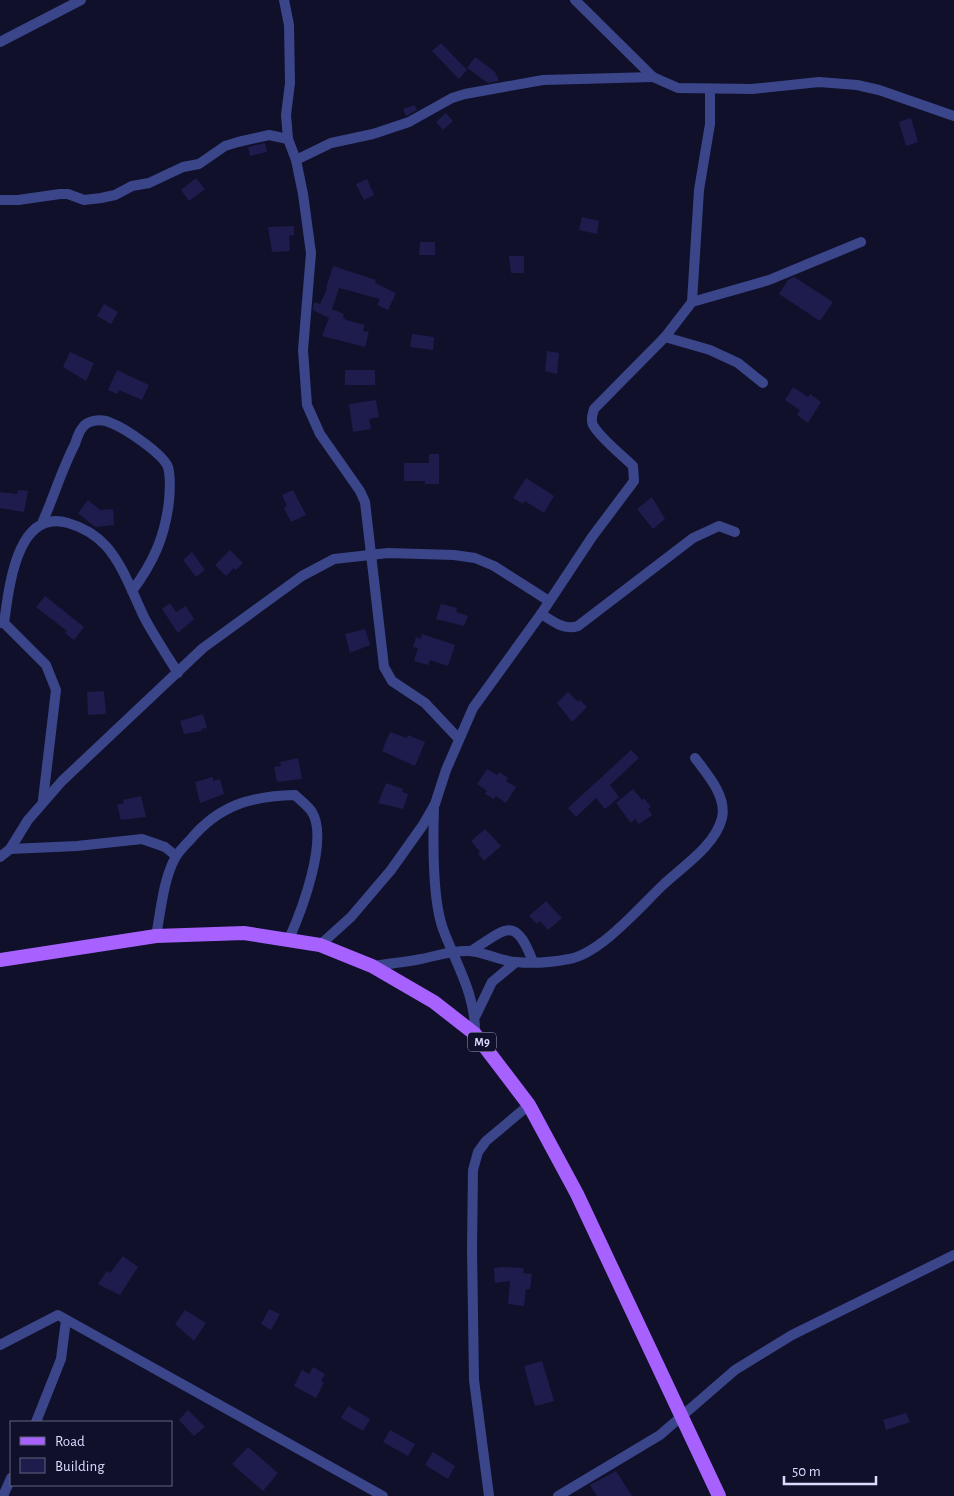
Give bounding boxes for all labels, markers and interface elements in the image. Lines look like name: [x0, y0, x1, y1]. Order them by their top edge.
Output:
road number: M9: [468, 1032, 496, 1052]
legend: [10, 1421, 172, 1486]
text: Road: [55, 1434, 85, 1449]
scale bar: [784, 1454, 876, 1486]
text: Building: [55, 1459, 105, 1474]
text: 50 m: [792, 1464, 821, 1479]

